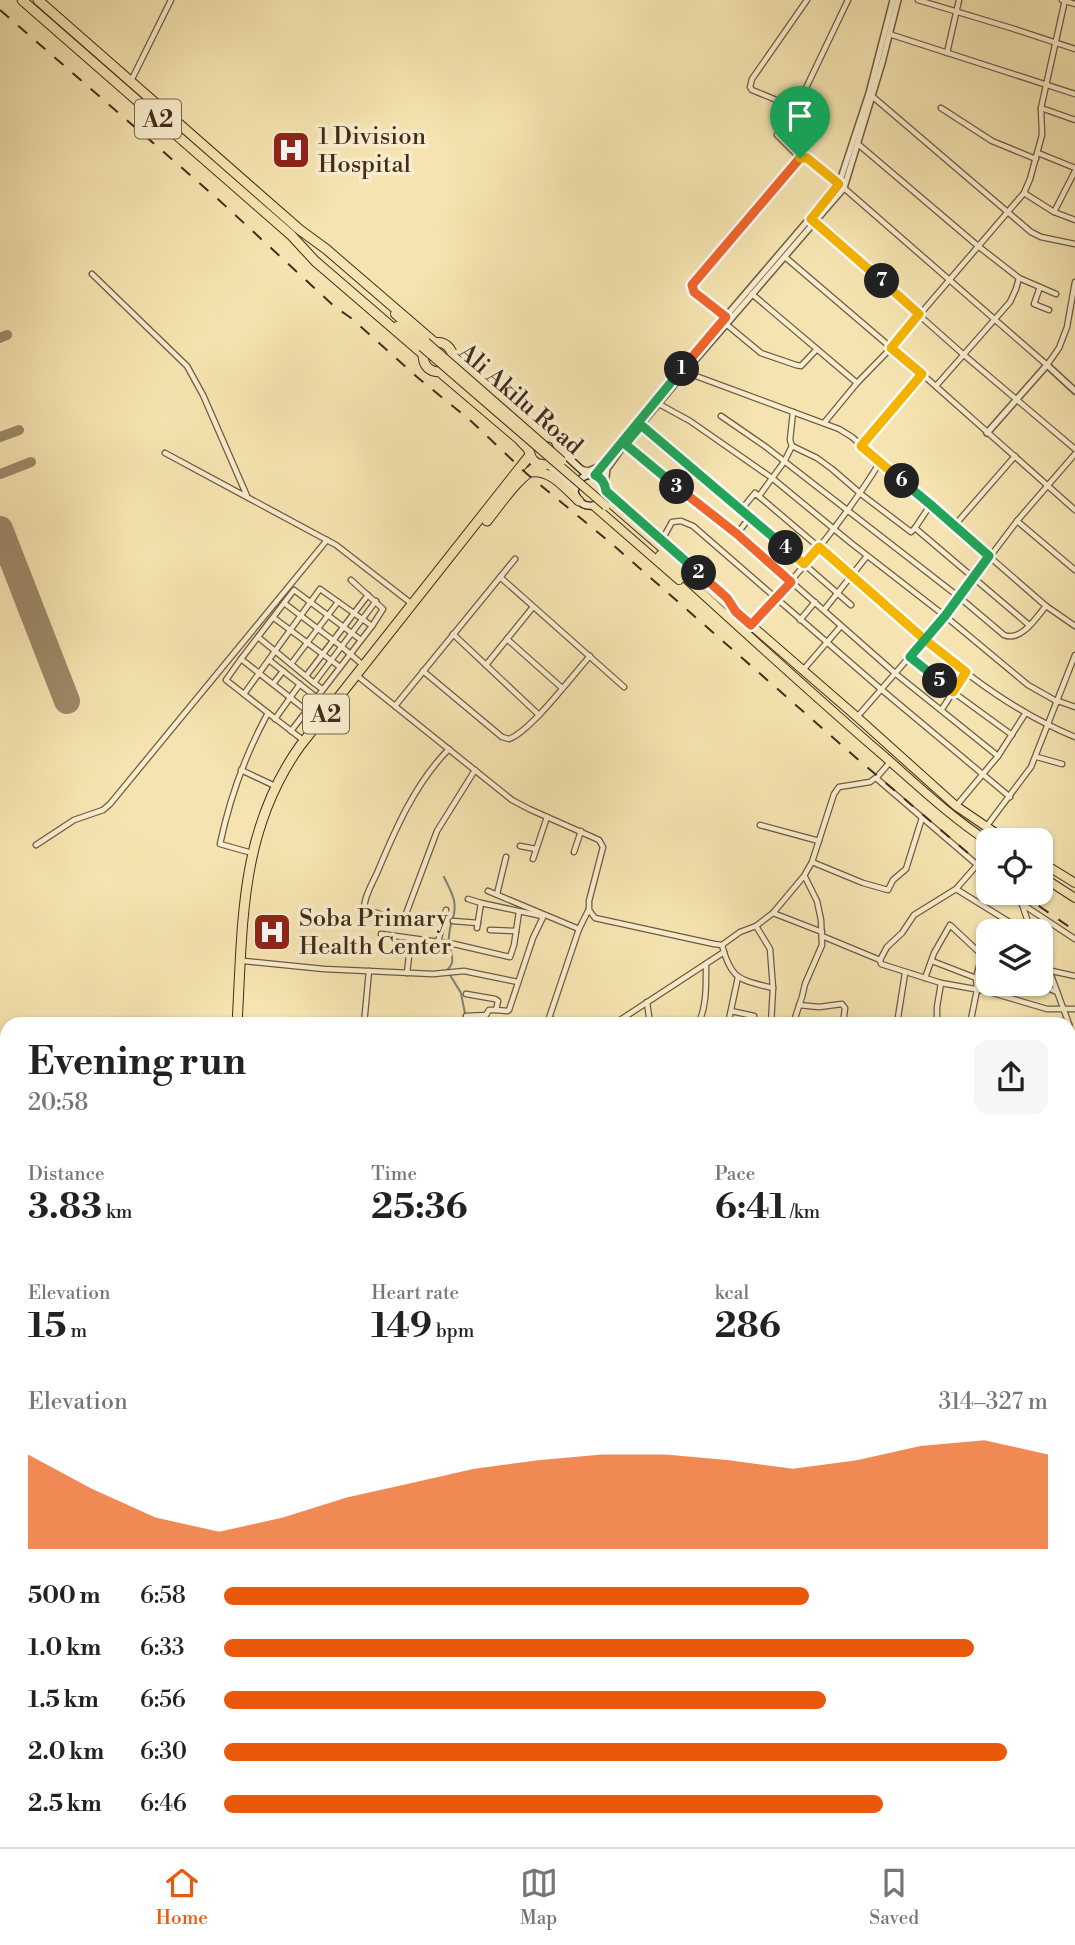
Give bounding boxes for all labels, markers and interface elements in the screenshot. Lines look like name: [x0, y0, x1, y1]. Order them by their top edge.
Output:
pin: [770, 86, 830, 158]
icon: arrive: [781, 97, 819, 135]
road number: A2: [135, 100, 181, 138]
place label: 1 Division Hospital: [318, 122, 426, 180]
hospital icon: 1 Division Hospital: [270, 129, 312, 171]
pin: 7: [864, 264, 900, 298]
text: 7: [876, 268, 887, 292]
street label: Ali Akilu Road: [451, 337, 589, 462]
pin: 1: [664, 352, 700, 386]
text: 1: [677, 356, 686, 380]
pin: 6: [884, 463, 920, 498]
text: 6: [896, 468, 907, 492]
pin: 3: [660, 470, 694, 504]
text: 3: [671, 474, 682, 498]
pin: 4: [768, 530, 804, 566]
text: 4: [779, 535, 792, 559]
pin: 2: [682, 556, 716, 590]
text: 2: [693, 560, 704, 584]
pin: 5: [922, 664, 958, 698]
text: 5: [934, 668, 945, 692]
road number: A2: [303, 694, 349, 734]
map controls: [976, 828, 1053, 996]
button: locate: [976, 828, 1053, 905]
place label: Soba Primary Health Center: [299, 904, 451, 962]
hospital icon: Soba Primary Health Center: [251, 911, 293, 953]
button: layers: [976, 919, 1053, 996]
text: Evening run: [28, 1039, 246, 1086]
button: share: [974, 1040, 1048, 1114]
text: 20:58: [28, 1089, 88, 1117]
text: Distance: [28, 1162, 105, 1186]
text: Time: [371, 1162, 417, 1186]
text: Pace: [715, 1162, 755, 1186]
text: 3.83: [28, 1186, 102, 1229]
text: 25:36: [371, 1186, 468, 1229]
text: 6:41: [715, 1186, 786, 1229]
text: km: [102, 1200, 133, 1224]
text: /km: [786, 1200, 820, 1224]
text: Elevation: [28, 1281, 110, 1305]
text: Heart rate: [371, 1281, 459, 1305]
text: kcal: [715, 1281, 749, 1305]
text: 15: [28, 1305, 67, 1348]
text: 149: [371, 1305, 432, 1348]
text: 286: [715, 1305, 781, 1348]
text: m: [67, 1319, 87, 1343]
text: bpm: [432, 1319, 474, 1343]
text: Elevation: [28, 1388, 128, 1416]
text: 314–327 m: [939, 1388, 1048, 1416]
text: 500 m: [28, 1582, 100, 1610]
text: 6:58: [140, 1582, 186, 1610]
text: 1.0 km: [28, 1634, 101, 1662]
text: 6:33: [140, 1634, 185, 1662]
text: 1.5 km: [28, 1686, 99, 1714]
text: 6:56: [140, 1686, 186, 1714]
text: 2.0 km: [28, 1738, 104, 1766]
text: 6:30: [140, 1738, 187, 1766]
text: 2.5 km: [28, 1790, 102, 1818]
text: 6:46: [140, 1790, 187, 1818]
tab: Home: [156, 1864, 208, 1930]
tab: Map: [520, 1864, 558, 1930]
tab: Saved: [869, 1864, 919, 1930]

